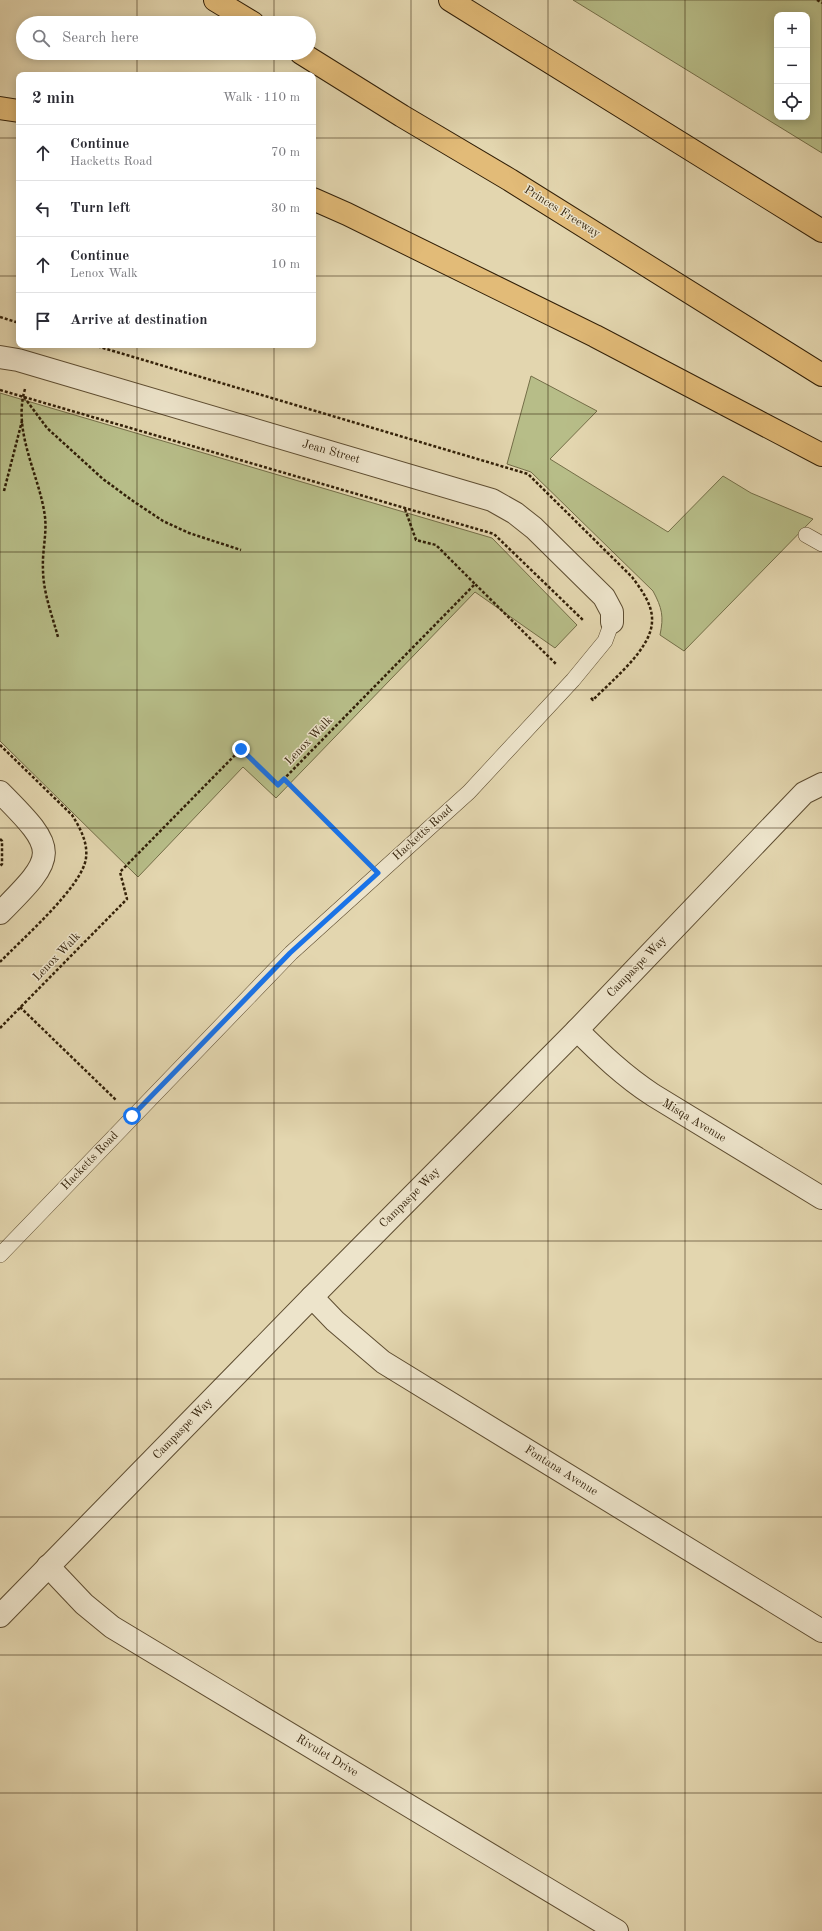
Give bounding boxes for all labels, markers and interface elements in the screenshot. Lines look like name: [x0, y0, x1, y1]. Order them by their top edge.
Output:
map controls: [774, 12, 810, 120]
button: +: [774, 12, 810, 48]
search box: [16, 16, 316, 60]
icon: search: [30, 27, 52, 49]
text: Search here: [62, 31, 139, 46]
button: −: [774, 48, 810, 84]
button: locate: [774, 84, 810, 120]
text: 2 min: [32, 90, 75, 107]
text: Walk · 110 m: [223, 91, 300, 104]
text: Continue: [70, 137, 129, 152]
icon: ahead: [32, 142, 54, 164]
text: 70 m: [271, 146, 300, 159]
text: Hacketts Road: [70, 155, 152, 168]
street label: Princes Freeway: [522, 184, 603, 241]
icon: left: [32, 198, 54, 220]
text: Turn left: [70, 201, 130, 216]
text: 30 m: [271, 202, 300, 215]
text: Continue: [70, 249, 129, 264]
icon: ahead: [32, 254, 54, 276]
text: 10 m: [271, 258, 300, 271]
text: Lenox Walk: [70, 267, 138, 280]
icon: arrive: [32, 310, 54, 332]
text: Arrive at destination: [70, 313, 208, 328]
street label: Jean Street: [301, 438, 361, 466]
street label: Lenox Walk: [283, 714, 335, 768]
route end: [232, 740, 250, 758]
street label: Hacketts Road: [391, 803, 455, 863]
street label: Lenox Walk: [31, 930, 83, 984]
street label: Campaspe Way: [605, 934, 670, 1000]
street label: Misqa Avenue: [660, 1097, 728, 1145]
route start: [123, 1107, 141, 1125]
street label: Hacketts Road: [59, 1129, 121, 1193]
street label: Campaspe Way: [378, 1165, 443, 1230]
street label: Campaspe Way: [151, 1396, 216, 1462]
street label: Fontana Avenue: [522, 1444, 600, 1499]
street label: Rivulet Drive: [294, 1733, 360, 1779]

